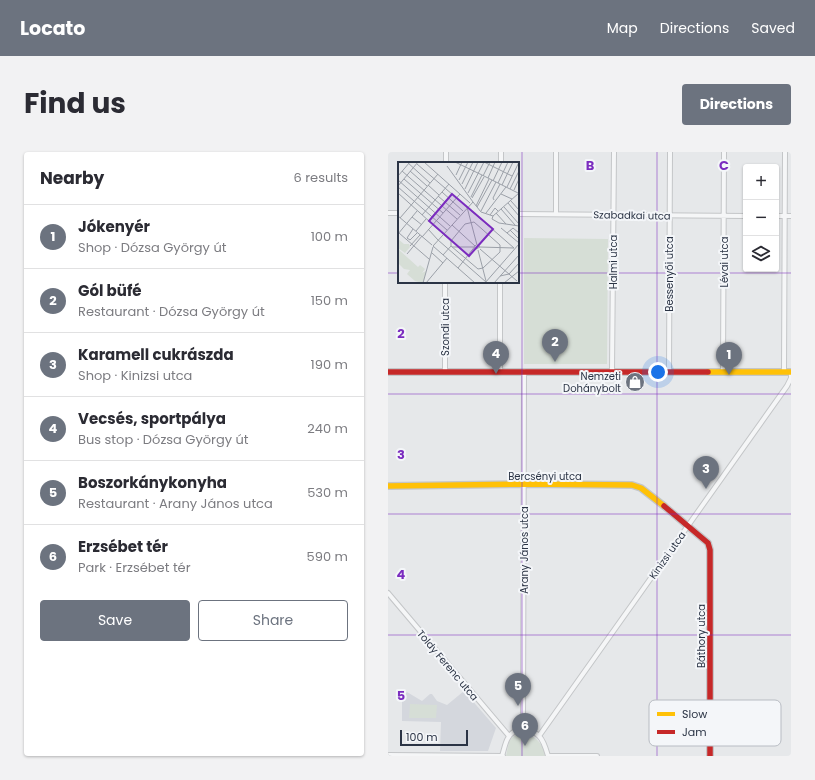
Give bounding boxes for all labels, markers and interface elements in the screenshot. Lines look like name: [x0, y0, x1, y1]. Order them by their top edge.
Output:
text: Locato: [20, 15, 85, 42]
text: Map: [607, 18, 638, 38]
text: Directions: [660, 18, 729, 38]
text: Saved: [751, 18, 795, 38]
text: Find us: [24, 84, 126, 123]
button: Directions: [682, 84, 791, 125]
text: B: [586, 156, 595, 175]
text: C: [719, 156, 729, 175]
inset map: [398, 162, 519, 283]
map controls: [743, 164, 779, 272]
button: +: [743, 164, 779, 200]
text: Nearby: [40, 166, 104, 190]
text: 6 results: [294, 168, 348, 187]
button: −: [743, 200, 779, 236]
street label: Szabadkai utca: [593, 207, 671, 224]
text: Jókenyér: [78, 216, 150, 237]
text: 1: [51, 227, 55, 246]
text: 100 m: [311, 227, 348, 246]
street label: Halmi utca: [606, 235, 621, 289]
street label: Bessenyői utca: [662, 236, 677, 312]
button: layers: [743, 236, 779, 272]
street label: Lévai utca: [717, 237, 732, 287]
text: Shop · Dózsa György út: [78, 238, 226, 257]
text: Gól büfé: [78, 280, 142, 301]
text: 2: [49, 291, 57, 310]
text: 150 m: [311, 291, 348, 310]
street label: Szondi utca: [438, 298, 453, 356]
text: Restaurant · Dózsa György út: [78, 302, 265, 321]
text: 2: [397, 324, 405, 343]
pin: 2: [542, 329, 568, 362]
pin: 4: [483, 341, 509, 374]
pin: 1: [716, 342, 742, 375]
text: Karamell cukrászda: [78, 344, 234, 365]
text: 3: [49, 355, 57, 374]
text: 190 m: [311, 355, 348, 374]
your location: [648, 362, 668, 382]
text: Shop · Kinizsi utca: [78, 366, 192, 385]
place label: Nemzeti Dohánybolt: [563, 369, 621, 396]
shop icon: Nemzeti Dohánybolt: [624, 371, 646, 393]
text: Vecsés, sportpálya: [78, 408, 226, 429]
text: 4: [49, 419, 57, 438]
text: 240 m: [307, 419, 348, 438]
text: Bus stop · Dózsa György út: [78, 430, 249, 449]
text: 3: [397, 445, 405, 464]
pin: 3: [693, 456, 719, 489]
street label: Bercsényi utca: [508, 469, 582, 484]
text: Boszorkánykonyha: [78, 472, 227, 493]
text: 5: [49, 483, 57, 502]
text: 530 m: [307, 483, 348, 502]
text: Restaurant · Arany János utca: [78, 494, 273, 513]
street label: Arany János utca: [517, 506, 532, 594]
street label: Kinizsi utca: [645, 528, 689, 582]
text: Erzsébet tér: [78, 536, 168, 557]
text: 6: [49, 547, 57, 566]
text: 590 m: [307, 547, 348, 566]
text: Park · Erzsébet tér: [78, 558, 191, 577]
text: 4: [397, 565, 406, 584]
button: Save: [40, 600, 190, 641]
button: Share: [198, 600, 348, 641]
street label: Báthory utca: [694, 604, 709, 668]
street label: Toldy Ferenc utca: [413, 627, 482, 704]
pin: 5: [505, 673, 531, 706]
text: 5: [397, 686, 405, 705]
legend: [649, 700, 781, 746]
text: Slow: [682, 706, 707, 722]
pin: 6: [512, 713, 538, 746]
text: Jam: [682, 724, 707, 740]
scale bar: [400, 728, 468, 747]
text: 100 m: [406, 729, 438, 745]

